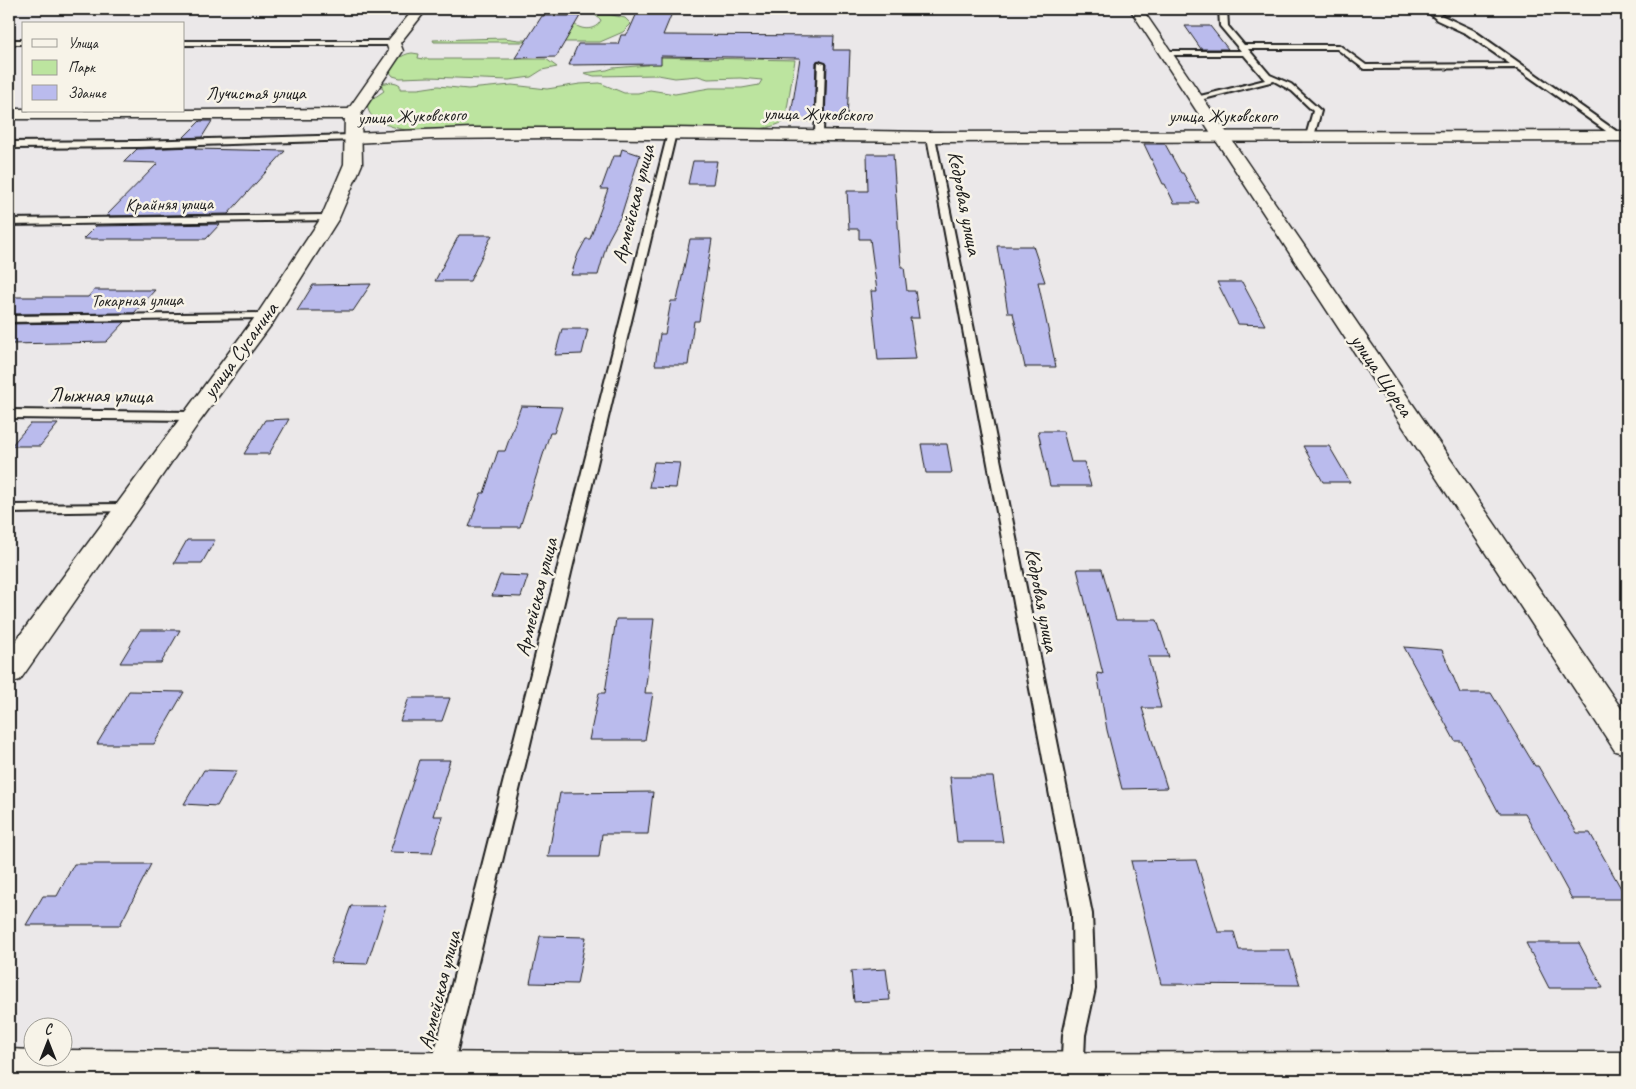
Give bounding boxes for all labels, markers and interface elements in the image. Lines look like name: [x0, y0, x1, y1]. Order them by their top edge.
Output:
legend: [22, 22, 185, 112]
text: Улица: [68, 34, 99, 53]
text: Парк: [68, 58, 96, 77]
street label: Лучистая улица: [206, 82, 307, 104]
text: Здание: [68, 84, 107, 103]
street label: улица Жуковского: [763, 102, 874, 126]
street label: улица Жуковского: [356, 103, 468, 129]
street label: улица Жуковского: [1168, 105, 1279, 127]
street label: Армейская улица: [606, 141, 661, 266]
street label: Кедровая улица: [942, 149, 988, 259]
street label: Крайняя улица: [125, 192, 215, 216]
street label: Токарная улица: [91, 288, 184, 312]
street label: улица Сусанина: [195, 295, 285, 405]
street label: улица Щорса: [1344, 327, 1420, 423]
street label: Лыжная улица: [49, 381, 154, 409]
street label: Армейская улица: [509, 534, 564, 659]
street label: Кедровая улица: [1019, 546, 1065, 656]
street label: Армейская улица: [412, 927, 467, 1052]
north arrow: [22, 1016, 72, 1066]
text: С: [45, 1021, 54, 1038]

